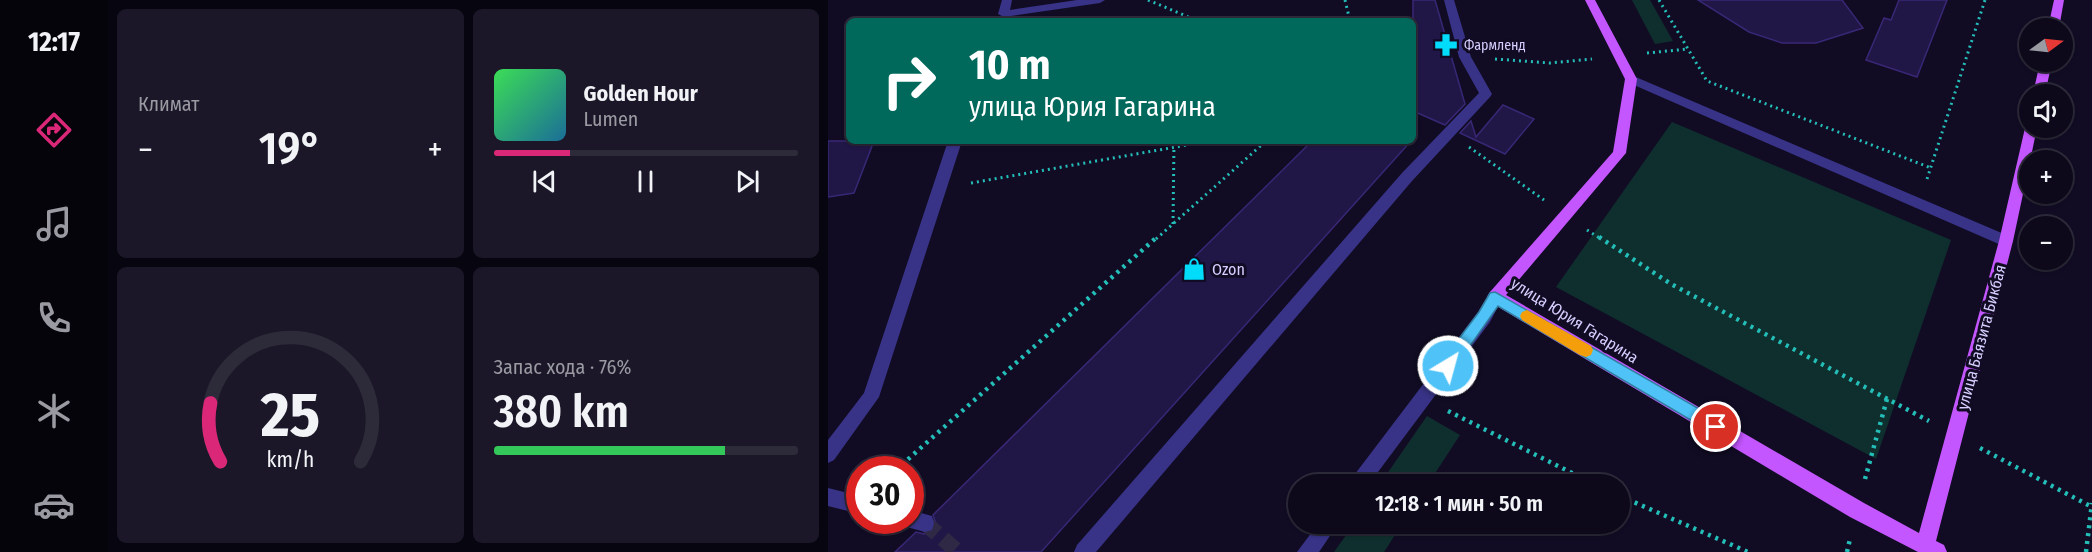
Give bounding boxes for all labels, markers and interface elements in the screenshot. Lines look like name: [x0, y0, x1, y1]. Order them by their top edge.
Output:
north arrow: [2019, 18, 2073, 72]
map controls: [2019, 18, 2073, 270]
text: 12:17: [28, 26, 80, 58]
pharmacy icon: Фармленд: [1433, 32, 1459, 58]
place label: Фармленд: [1464, 37, 1526, 54]
text: 10 m: [969, 40, 1050, 90]
icon: right: [870, 42, 948, 120]
text: Golden Hour: [584, 80, 698, 107]
button: sound: [2019, 84, 2073, 138]
text: улица Юрия Гагарина: [969, 91, 1216, 123]
text: Климат: [138, 92, 199, 116]
text: Lumen: [584, 107, 638, 131]
icon: directions: [33, 109, 75, 151]
text: 19°: [259, 122, 322, 176]
text: −: [138, 130, 153, 170]
text: +: [427, 130, 442, 170]
button: +: [2019, 150, 2073, 204]
icon: previous: [528, 165, 561, 198]
icon: pause: [629, 165, 662, 198]
icon: next: [731, 165, 764, 198]
icon: music: [33, 203, 75, 245]
button: −: [2019, 216, 2073, 270]
shop icon: Ozon: [1181, 256, 1207, 282]
place label: Ozon: [1212, 260, 1245, 279]
street label: улица Баязита Бикбая: [1953, 262, 2010, 412]
street label: улица Юрия Гагарина: [1508, 274, 1642, 367]
icon: phone: [33, 297, 75, 339]
position arrow: [1416, 334, 1480, 398]
text: Запас хода · 76%: [494, 355, 631, 379]
text: 25: [259, 378, 320, 453]
text: 380 km: [494, 385, 629, 439]
icon: climate: [33, 390, 75, 432]
pin: [1690, 401, 1741, 452]
icon: arrive: [1699, 410, 1732, 443]
text: km/h: [266, 447, 314, 473]
speed limit sign: 30: [846, 456, 924, 534]
icon: car: [33, 484, 75, 526]
text: 12:18 · 1 мин · 50 m: [1375, 490, 1543, 517]

